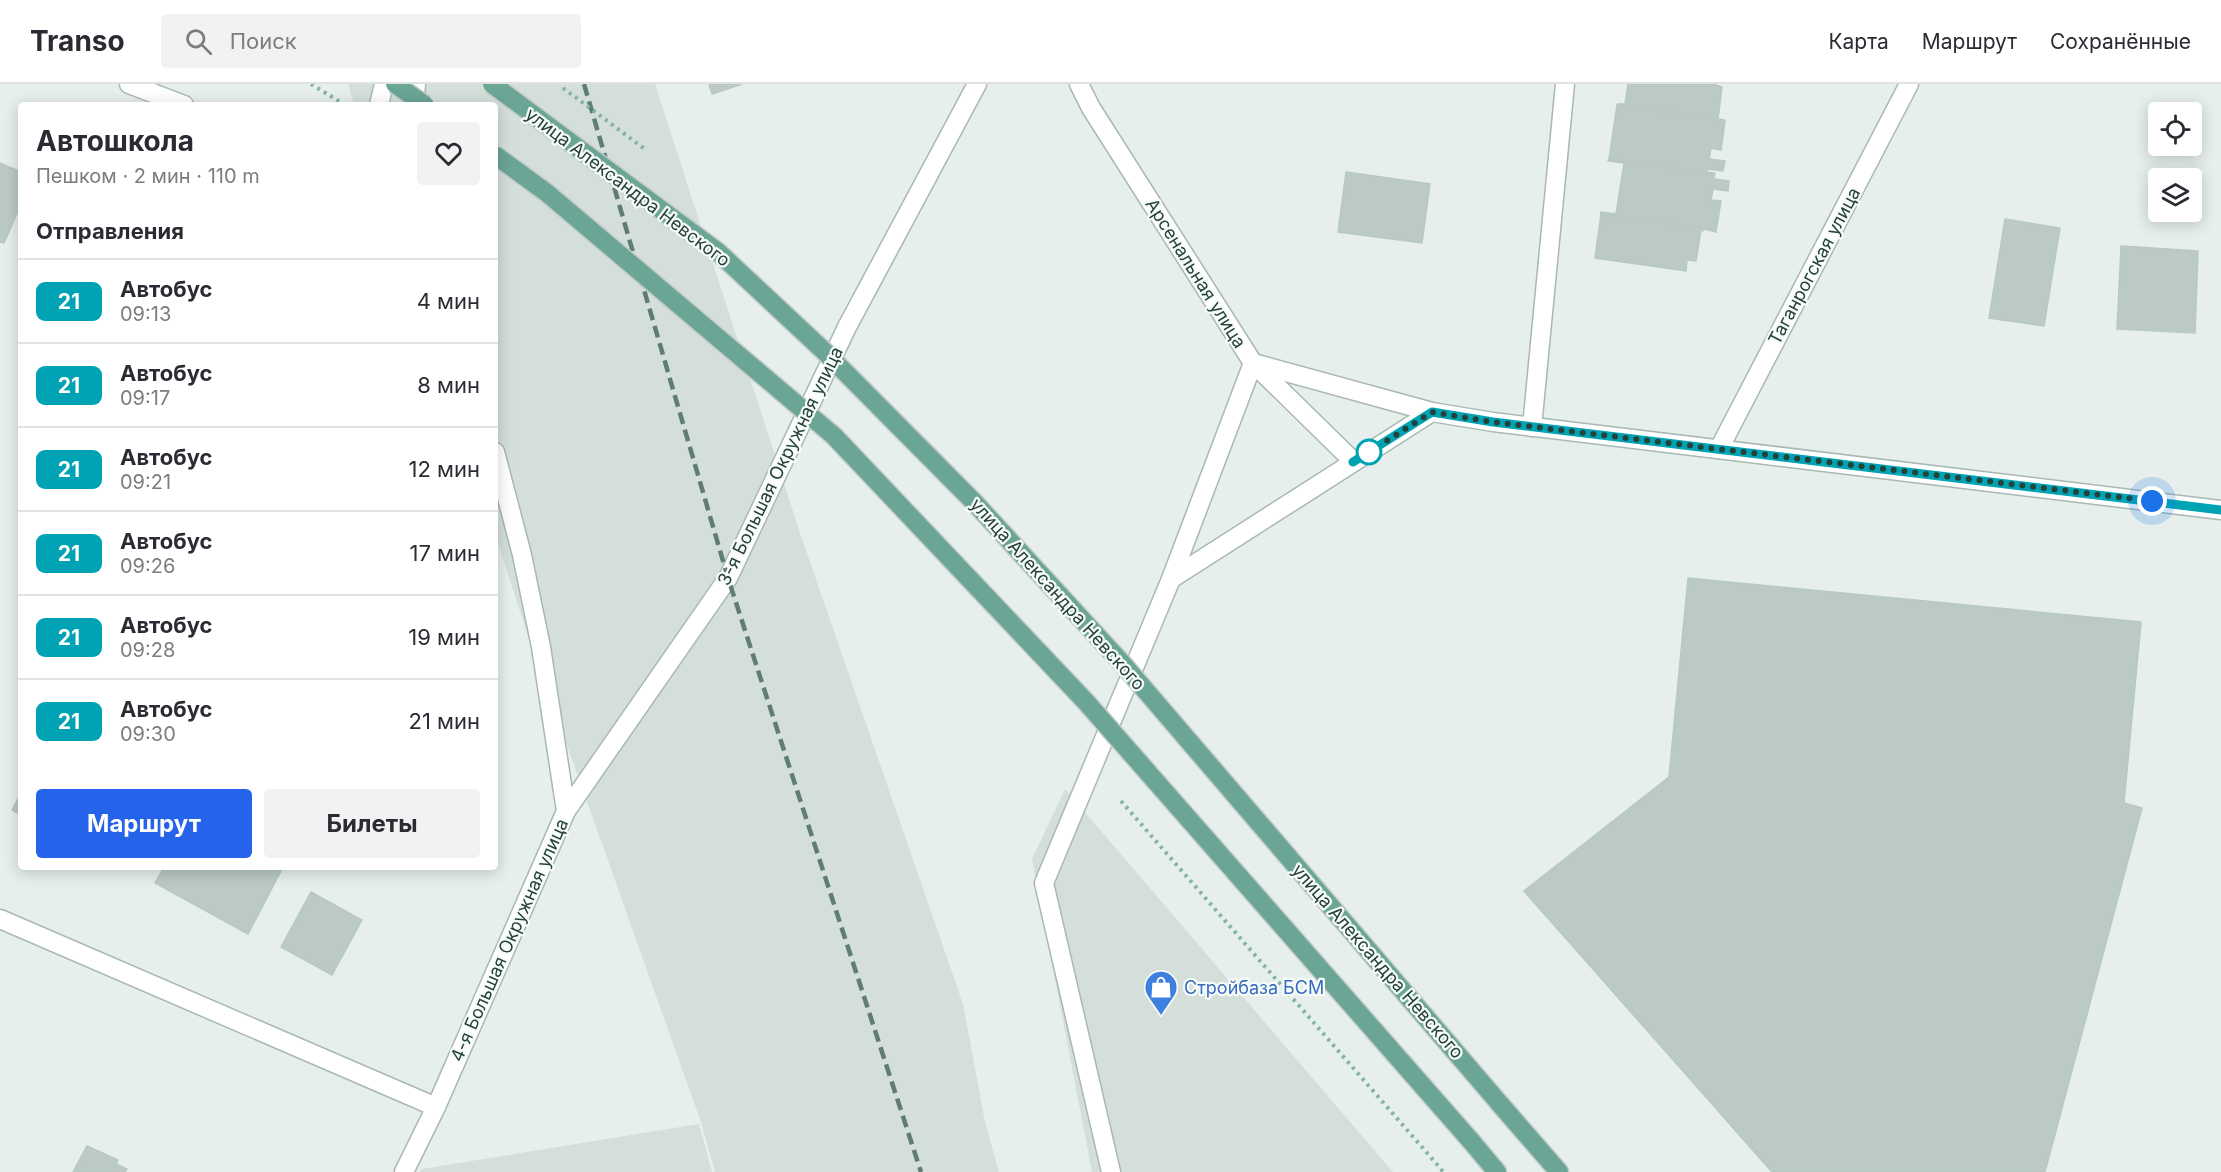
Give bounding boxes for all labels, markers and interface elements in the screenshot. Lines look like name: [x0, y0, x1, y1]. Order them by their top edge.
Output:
search box: [161, 14, 581, 68]
text: Transo: [30, 24, 125, 58]
icon: search: [182, 25, 215, 58]
text: Поиск: [230, 28, 297, 54]
text: Карта: [1828, 29, 1889, 54]
text: Маршрут: [1922, 29, 2017, 54]
text: Сохранённые: [2050, 29, 2191, 54]
map controls: [2148, 102, 2202, 222]
button: locate: [2148, 102, 2202, 156]
street label: улица Александра Невского: [522, 103, 734, 271]
button: heart: [417, 122, 480, 185]
text: Автошкола: [36, 124, 194, 158]
text: Пешком · 2 мин · 110 m: [36, 164, 260, 188]
button: layers: [2148, 168, 2202, 222]
street label: Таганрогская улица: [1764, 184, 1864, 348]
street label: Арсенальная улица: [1141, 194, 1251, 352]
text: Отправления: [36, 218, 184, 244]
text: Автобус: [120, 276, 213, 302]
text: 4 мин: [417, 288, 480, 314]
text: 21: [58, 289, 80, 314]
text: 09:13: [120, 302, 171, 326]
street label: 3-я Большая Окружная улица: [713, 343, 847, 589]
text: Автобус: [120, 360, 213, 386]
text: 8 мин: [417, 372, 480, 398]
text: 21: [58, 373, 80, 398]
text: 09:17: [120, 386, 170, 410]
unlabelled marker: [1356, 439, 1382, 465]
text: Автобус: [120, 444, 213, 470]
text: 12 мин: [408, 456, 480, 482]
text: 21: [58, 457, 80, 482]
text: 09:21: [120, 470, 171, 494]
your location: [2137, 486, 2167, 516]
street label: улица Александра Невского: [966, 494, 1150, 694]
text: Автобус: [120, 528, 213, 554]
text: 17 мин: [409, 540, 480, 566]
text: 21: [58, 541, 80, 566]
text: 09:26: [120, 554, 175, 578]
text: Автобус: [120, 612, 213, 638]
text: 19 мин: [408, 624, 480, 650]
text: 21: [58, 625, 80, 650]
text: 09:28: [120, 638, 175, 662]
text: Автобус: [120, 696, 213, 722]
text: 21 мин: [408, 708, 480, 734]
text: 21: [58, 709, 80, 734]
text: 09:30: [120, 722, 176, 746]
button: Маршрут: [36, 789, 252, 858]
button: Билеты: [264, 789, 480, 858]
street label: 4-я Большая Окружная улица: [446, 815, 572, 1065]
street label: улица Александра Невского: [1288, 860, 1468, 1062]
shop icon: Стройбаза БСМ: [1143, 969, 1179, 1016]
place label: Стройбаза БСМ: [1184, 977, 1324, 998]

